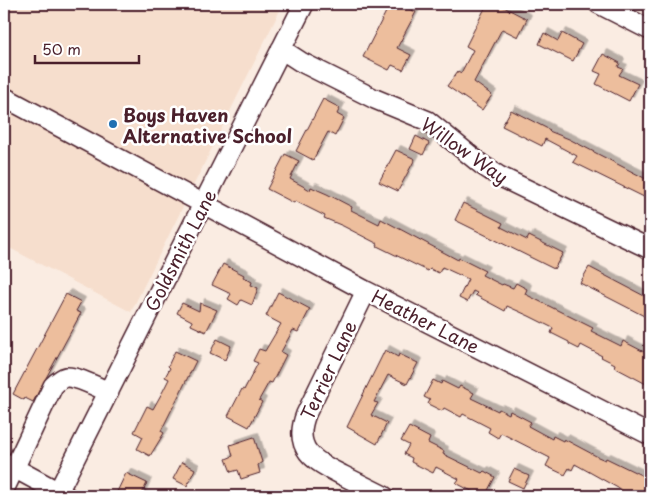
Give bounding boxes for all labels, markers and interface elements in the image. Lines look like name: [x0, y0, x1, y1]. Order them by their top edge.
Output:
scale bar: [35, 32, 139, 64]
text: 50 m: [42, 37, 81, 60]
place label: Boys Haven Alternative School: [123, 101, 292, 149]
street label: Willow Way: [416, 110, 514, 190]
marker: Boys Haven Alternative School: [107, 118, 119, 130]
street label: Goldsmith Lane: [138, 184, 222, 316]
street label: Heather Lane: [367, 282, 485, 360]
street label: Terrier Lane: [293, 316, 363, 424]

